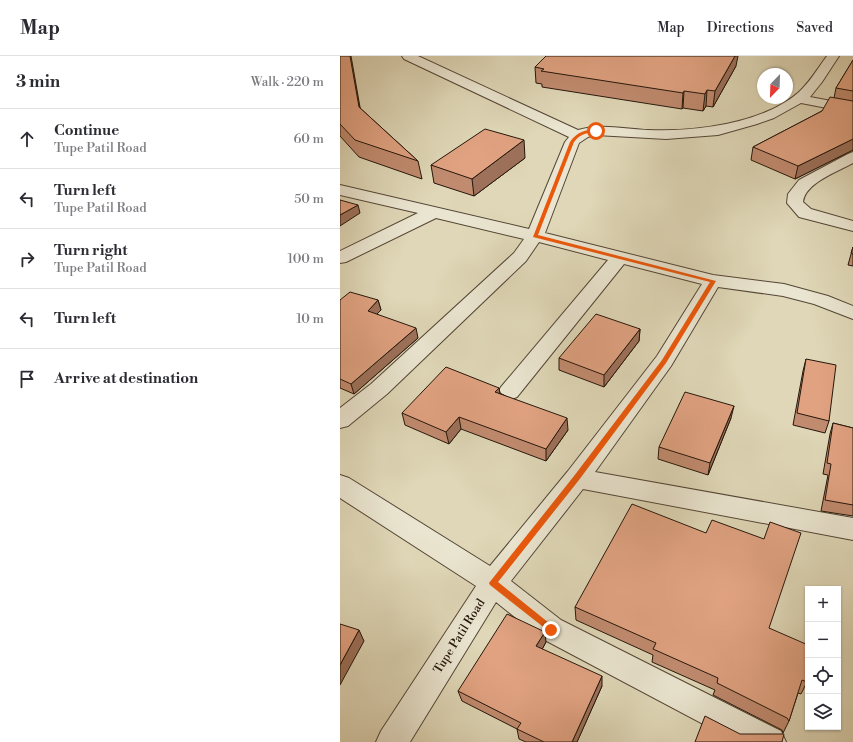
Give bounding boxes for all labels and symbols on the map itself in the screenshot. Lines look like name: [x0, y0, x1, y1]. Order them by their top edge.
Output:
north arrow: [757, 68, 793, 104]
route start: [587, 122, 605, 140]
street label: Tupe Patil Road: [430, 596, 489, 676]
route end: [542, 621, 560, 639]

